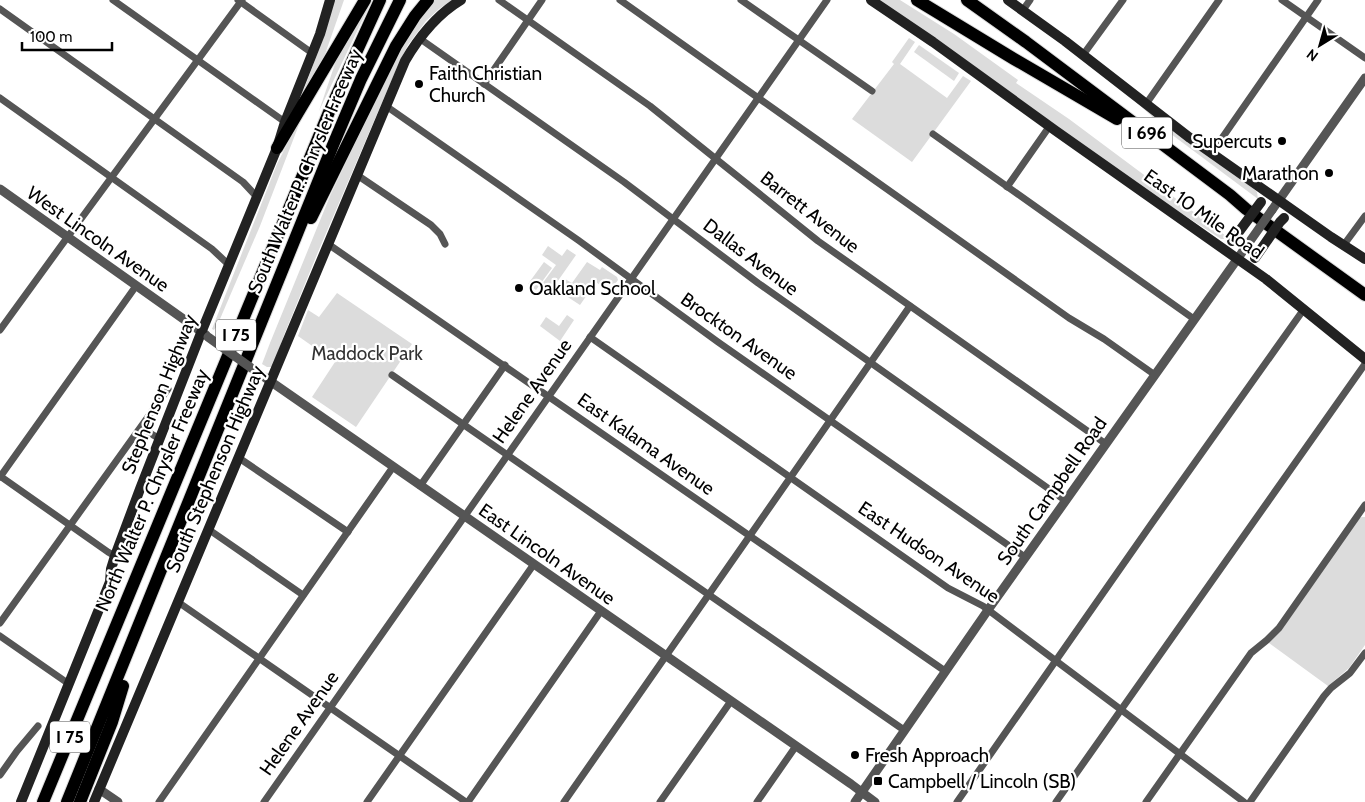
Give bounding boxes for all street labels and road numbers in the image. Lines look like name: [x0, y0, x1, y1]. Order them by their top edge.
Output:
street label: South Walter P. Chrysler Freeway: [243, 45, 367, 297]
road number: I 696: [1122, 118, 1172, 148]
street label: East 10 Mile Road: [1140, 164, 1268, 264]
street label: Barrett Avenue: [756, 166, 864, 258]
street label: West Lincoln Avenue: [22, 181, 174, 297]
street label: Dallas Avenue: [699, 214, 803, 300]
street label: Brockton Avenue: [676, 287, 802, 385]
street label: Stephenson Highway: [116, 310, 202, 477]
road number: I 75: [216, 320, 256, 350]
street label: Helene Avenue: [488, 334, 577, 448]
street label: South Stephenson Highway: [161, 362, 269, 576]
street label: North Walter P. Chrysler Freeway: [90, 365, 214, 615]
street label: East Kalama Avenue: [573, 388, 719, 500]
street label: South Campbell Road: [992, 413, 1112, 569]
street label: East Hudson Avenue: [854, 496, 1004, 608]
street label: East Lincoln Avenue: [474, 498, 620, 610]
street label: Helene Avenue: [255, 666, 344, 780]
road number: I 75: [50, 722, 90, 752]

